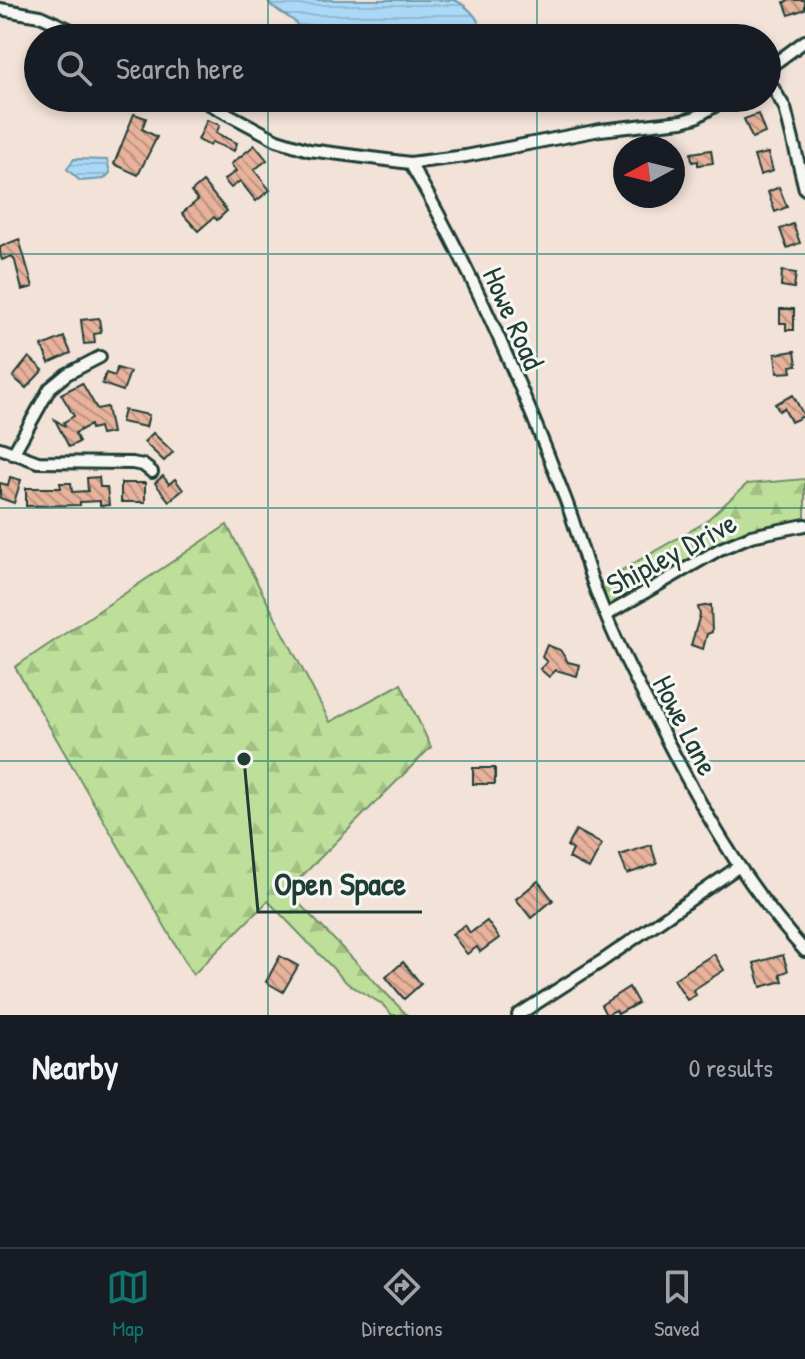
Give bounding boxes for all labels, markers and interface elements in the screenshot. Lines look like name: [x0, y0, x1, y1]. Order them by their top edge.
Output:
search box: [24, 24, 781, 112]
icon: search: [52, 46, 96, 90]
text: Search here: [116, 48, 244, 88]
north arrow: [613, 136, 685, 208]
street label: Howe Road: [474, 261, 554, 376]
street label: Shipley Drive: [599, 502, 743, 604]
street label: Howe Lane: [644, 668, 728, 782]
callout: Open Space: [258, 856, 422, 912]
text: Open Space: [274, 862, 406, 906]
text: Nearby: [32, 1044, 118, 1090]
text: 0 results: [689, 1050, 773, 1085]
tab: Map: [106, 1265, 150, 1343]
tab: Directions: [362, 1265, 443, 1343]
tab: Saved: [654, 1265, 699, 1343]

